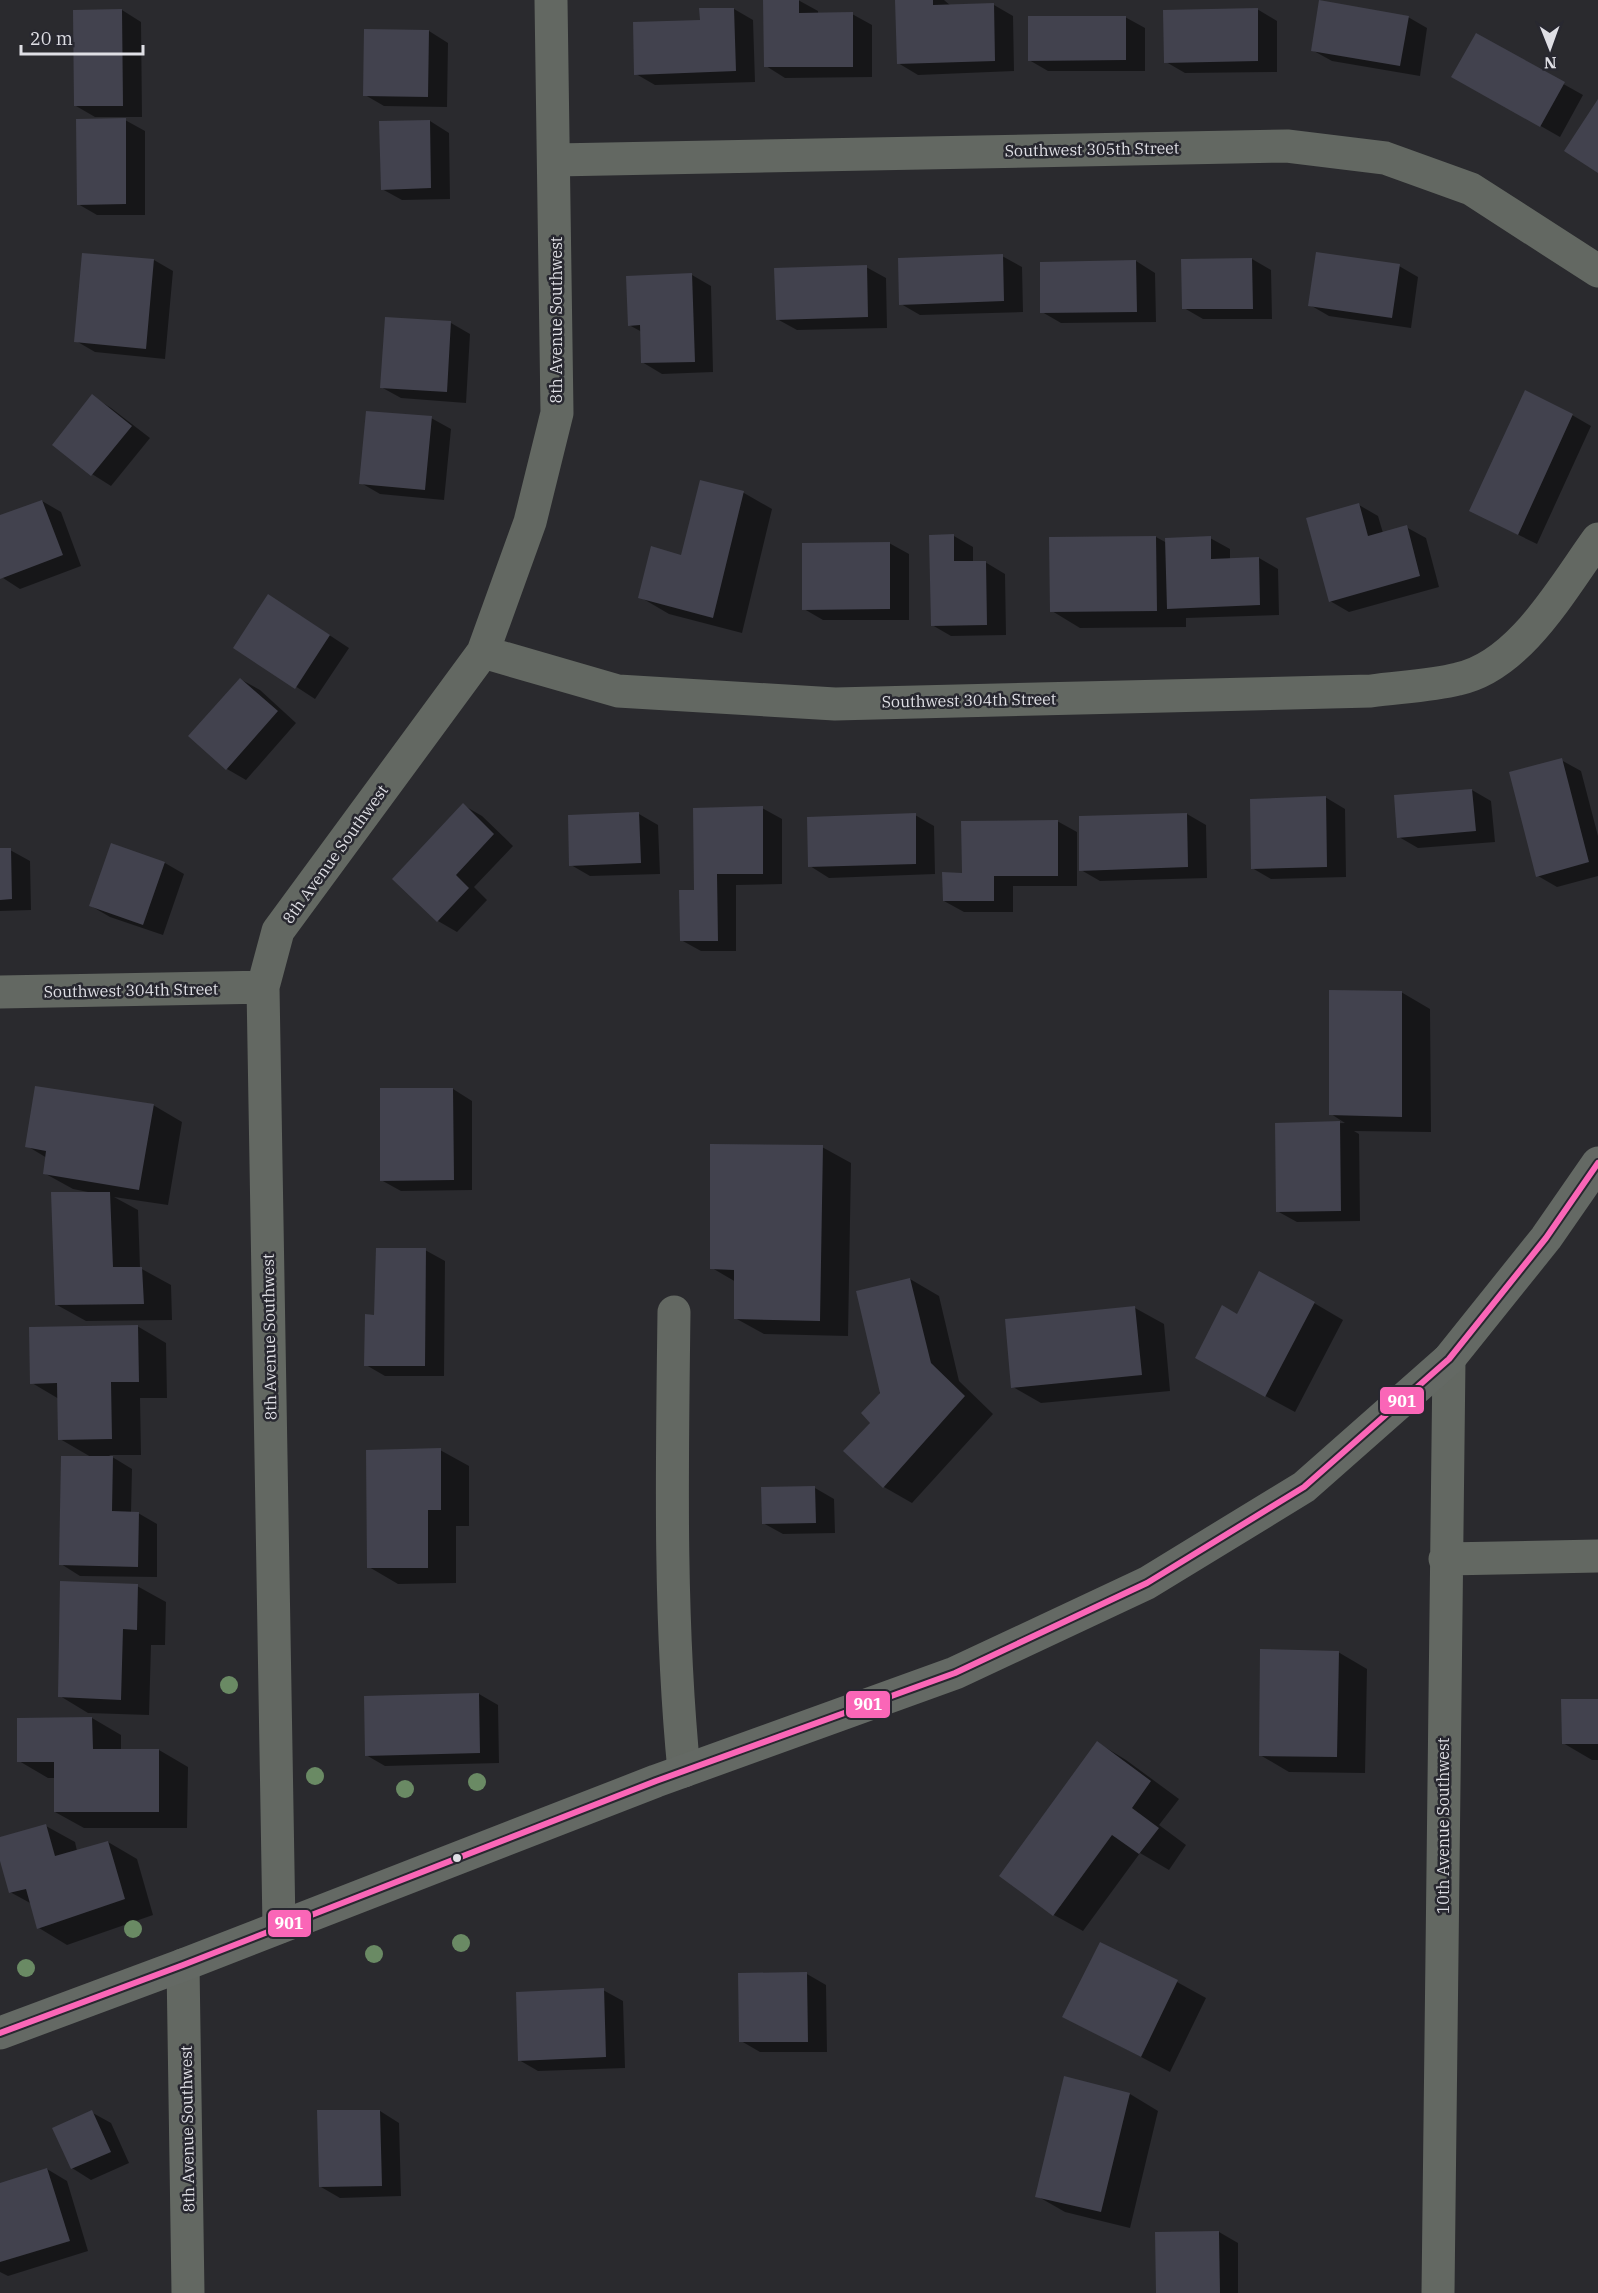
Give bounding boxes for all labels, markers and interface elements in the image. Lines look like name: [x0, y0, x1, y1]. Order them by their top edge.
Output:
scale bar: [21, 18, 142, 56]
north arrow: [1520, 18, 1580, 78]
text: 20 m: [30, 27, 73, 50]
text: N: [1544, 53, 1557, 73]
street label: Southwest 305th Street: [1004, 137, 1180, 161]
street label: 8th Avenue Southwest: [546, 236, 566, 403]
street label: Southwest 304th Street: [881, 688, 1057, 712]
street label: 8th Avenue Southwest: [278, 780, 392, 927]
street label: Southwest 304th Street: [43, 978, 219, 1002]
street label: 8th Avenue Southwest: [258, 1253, 280, 1421]
line badge: 901: [1379, 1386, 1425, 1415]
text: 901: [1388, 1391, 1416, 1411]
line badge: 901: [845, 1690, 891, 1719]
text: 901: [854, 1694, 882, 1714]
street label: 10th Avenue Southwest: [1433, 1737, 1453, 1914]
unlabelled marker: [451, 1852, 463, 1864]
line badge: 901: [267, 1909, 312, 1938]
text: 901: [275, 1913, 303, 1933]
street label: 8th Avenue Southwest: [176, 2045, 198, 2213]

